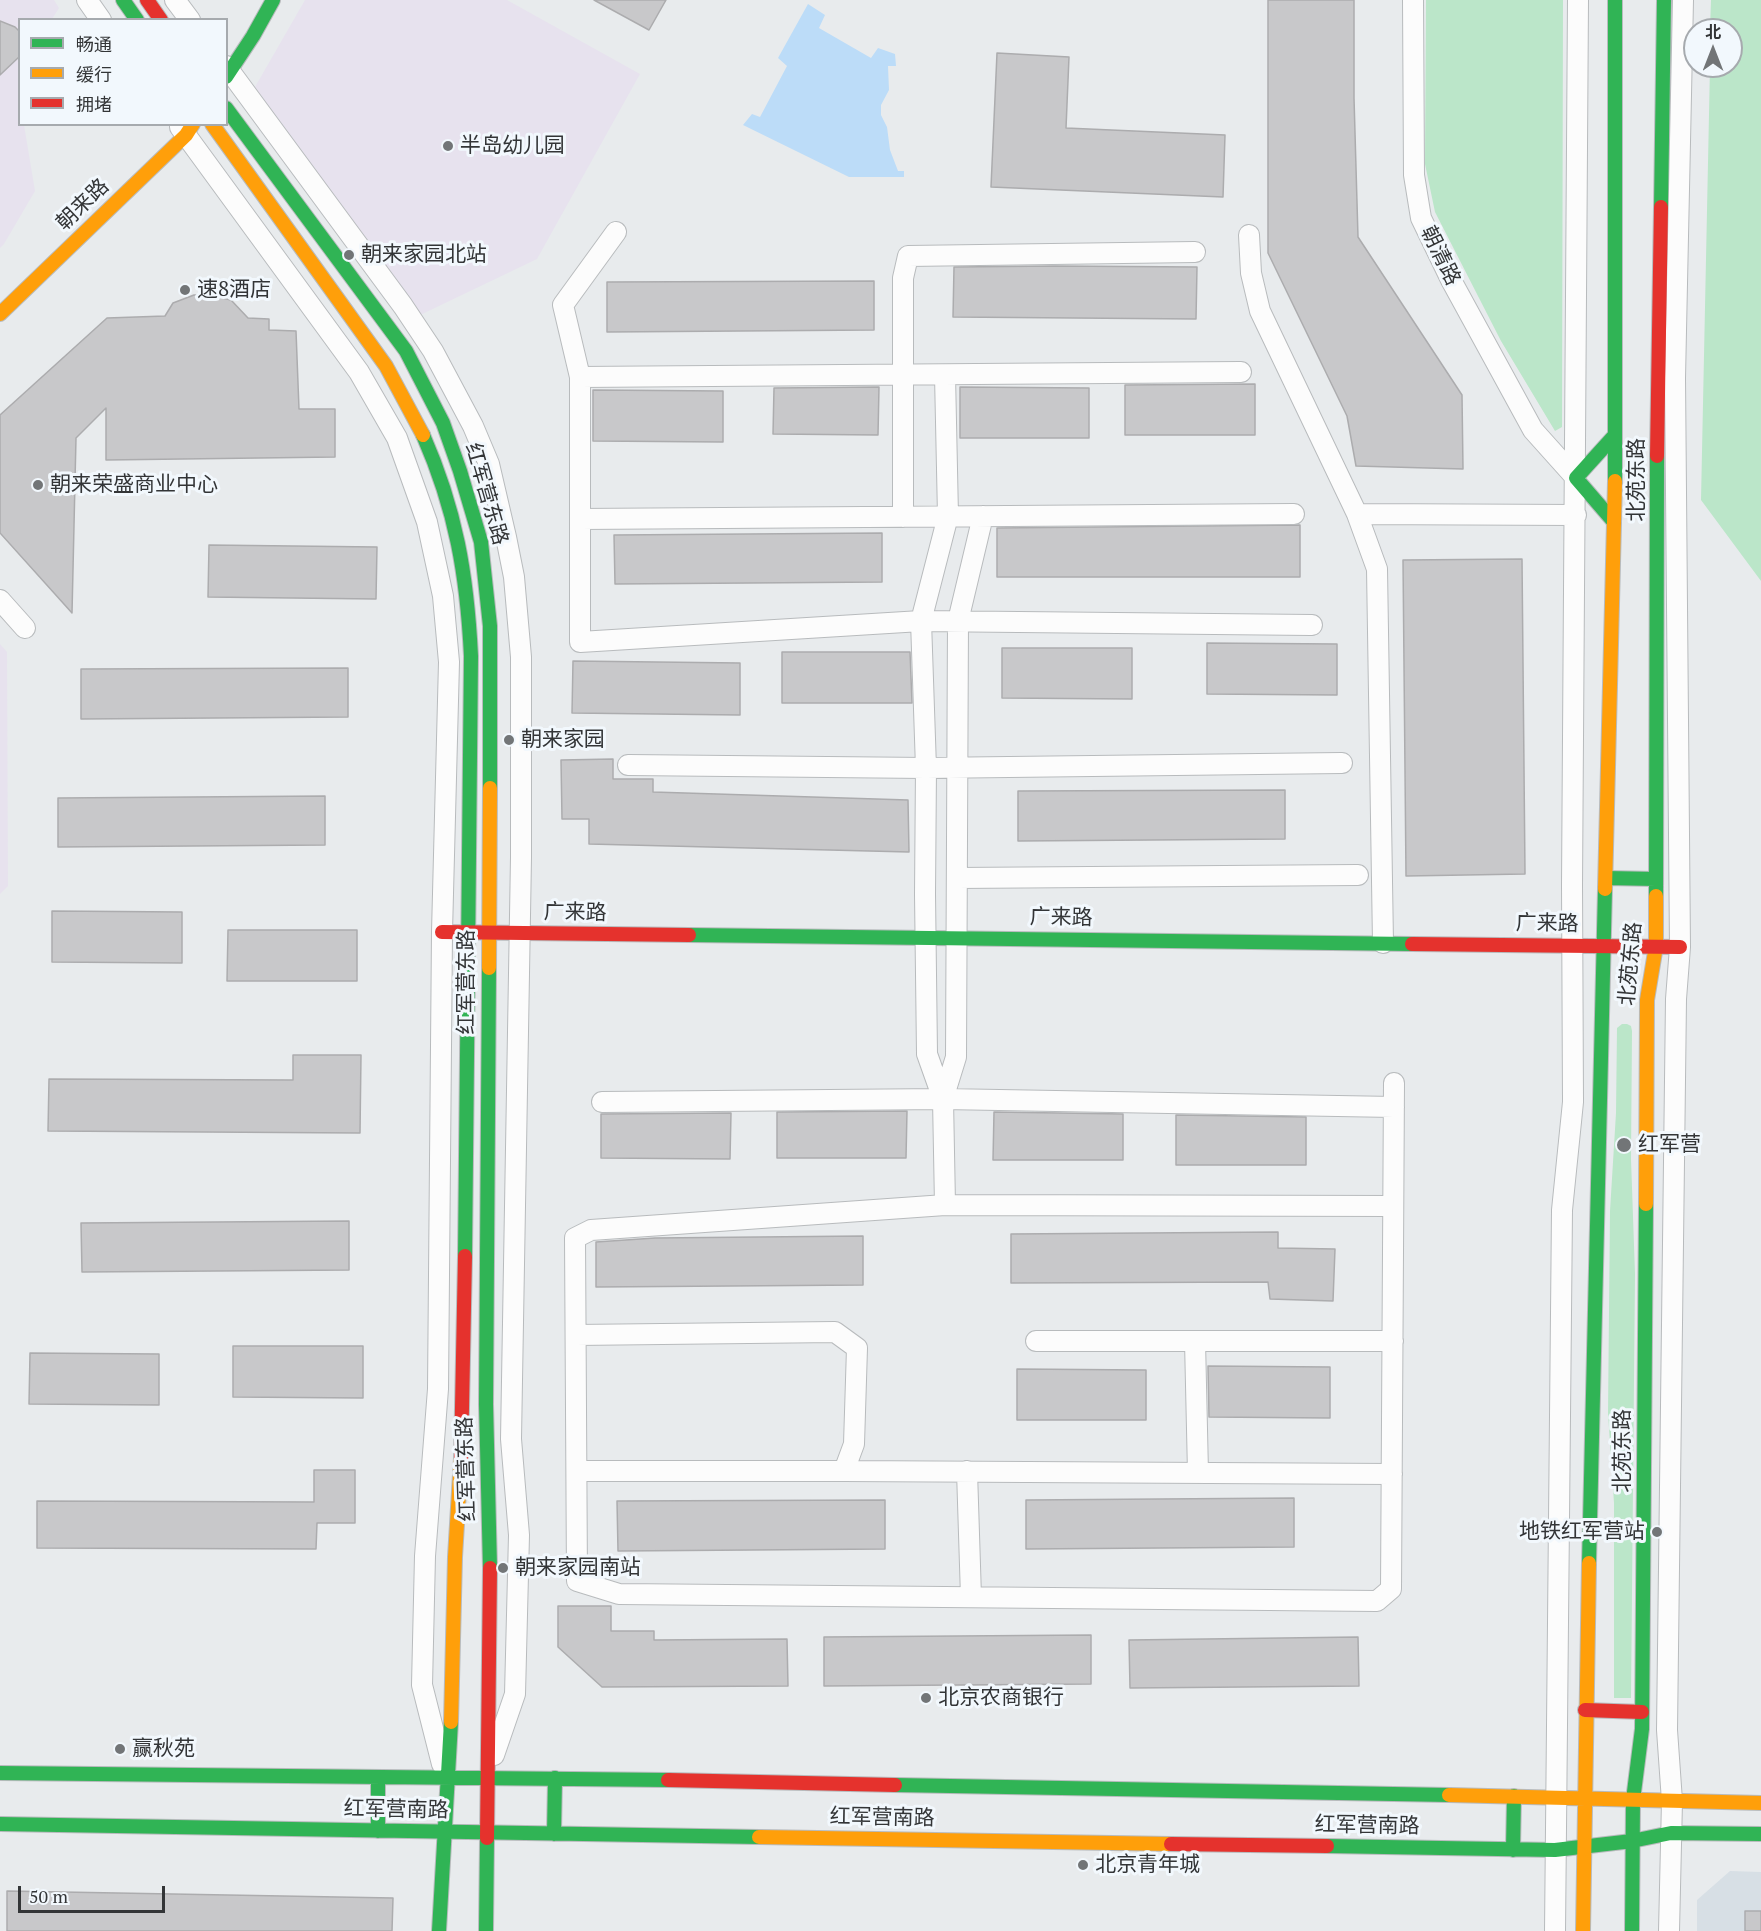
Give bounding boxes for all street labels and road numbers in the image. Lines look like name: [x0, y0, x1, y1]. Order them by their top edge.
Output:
street label: 朝来路: [52, 174, 114, 236]
street label: 朝清路: [1415, 222, 1465, 290]
street label: 北苑东路: [1624, 438, 1650, 522]
street label: 红军营东路: [459, 440, 513, 548]
street label: 广来路: [543, 900, 607, 926]
street label: 广来路: [1029, 905, 1093, 931]
street label: 广来路: [1515, 911, 1579, 937]
street label: 北苑东路: [1615, 921, 1647, 1007]
street label: 红军营东路: [454, 930, 480, 1034]
street label: 北苑东路: [1610, 1409, 1636, 1493]
street label: 红军营东路: [453, 1416, 481, 1522]
street label: 红军营南路: [343, 1796, 449, 1824]
street label: 红军营南路: [829, 1804, 935, 1832]
street label: 红军营南路: [1314, 1812, 1420, 1840]

